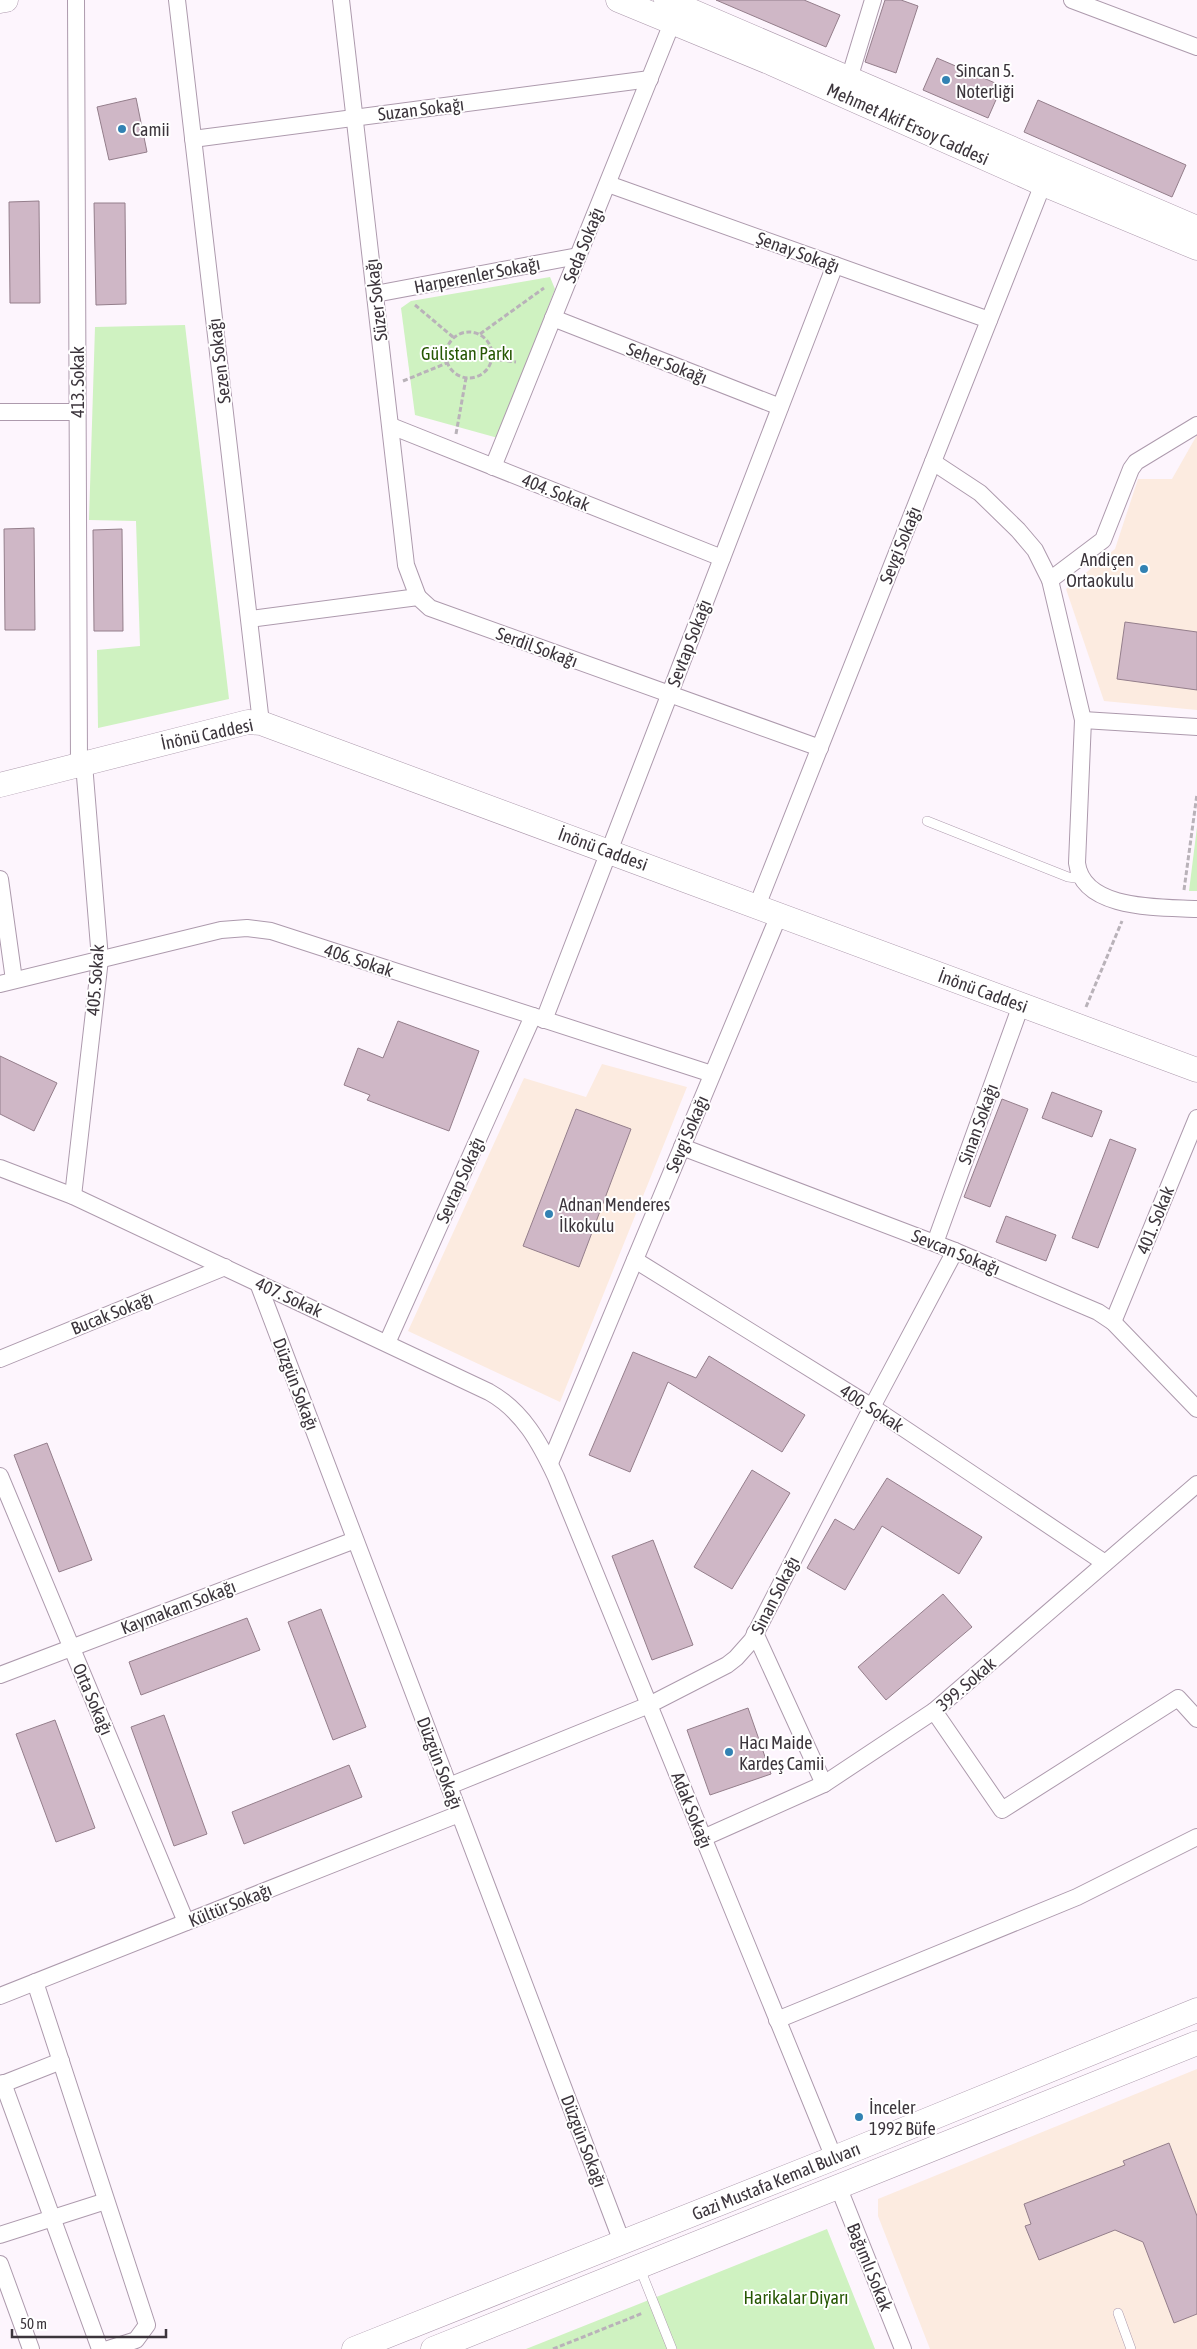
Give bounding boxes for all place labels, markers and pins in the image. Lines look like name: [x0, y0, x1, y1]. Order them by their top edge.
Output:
place label: Sincan 5. Noterliği: [956, 60, 1014, 102]
marker: Sincan 5. Noterliği: [940, 74, 952, 86]
place label: Camii: [132, 119, 170, 140]
marker: Camii: [116, 123, 128, 135]
place label: Andiçen Ortaokulu: [1066, 549, 1134, 591]
marker: Andiçen Ortaokulu: [1138, 563, 1150, 575]
place label: Adnan Menderes İlkokulu: [559, 1194, 670, 1236]
marker: Adnan Menderes İlkokulu: [543, 1208, 555, 1220]
place label: Hacı Maide Kardeş Camii: [739, 1732, 824, 1774]
marker: Hacı Maide Kardeş Camii: [723, 1746, 735, 1758]
place label: İnceler 1992 Büfe: [869, 2097, 936, 2139]
marker: İnceler 1992 Büfe: [853, 2111, 865, 2123]

